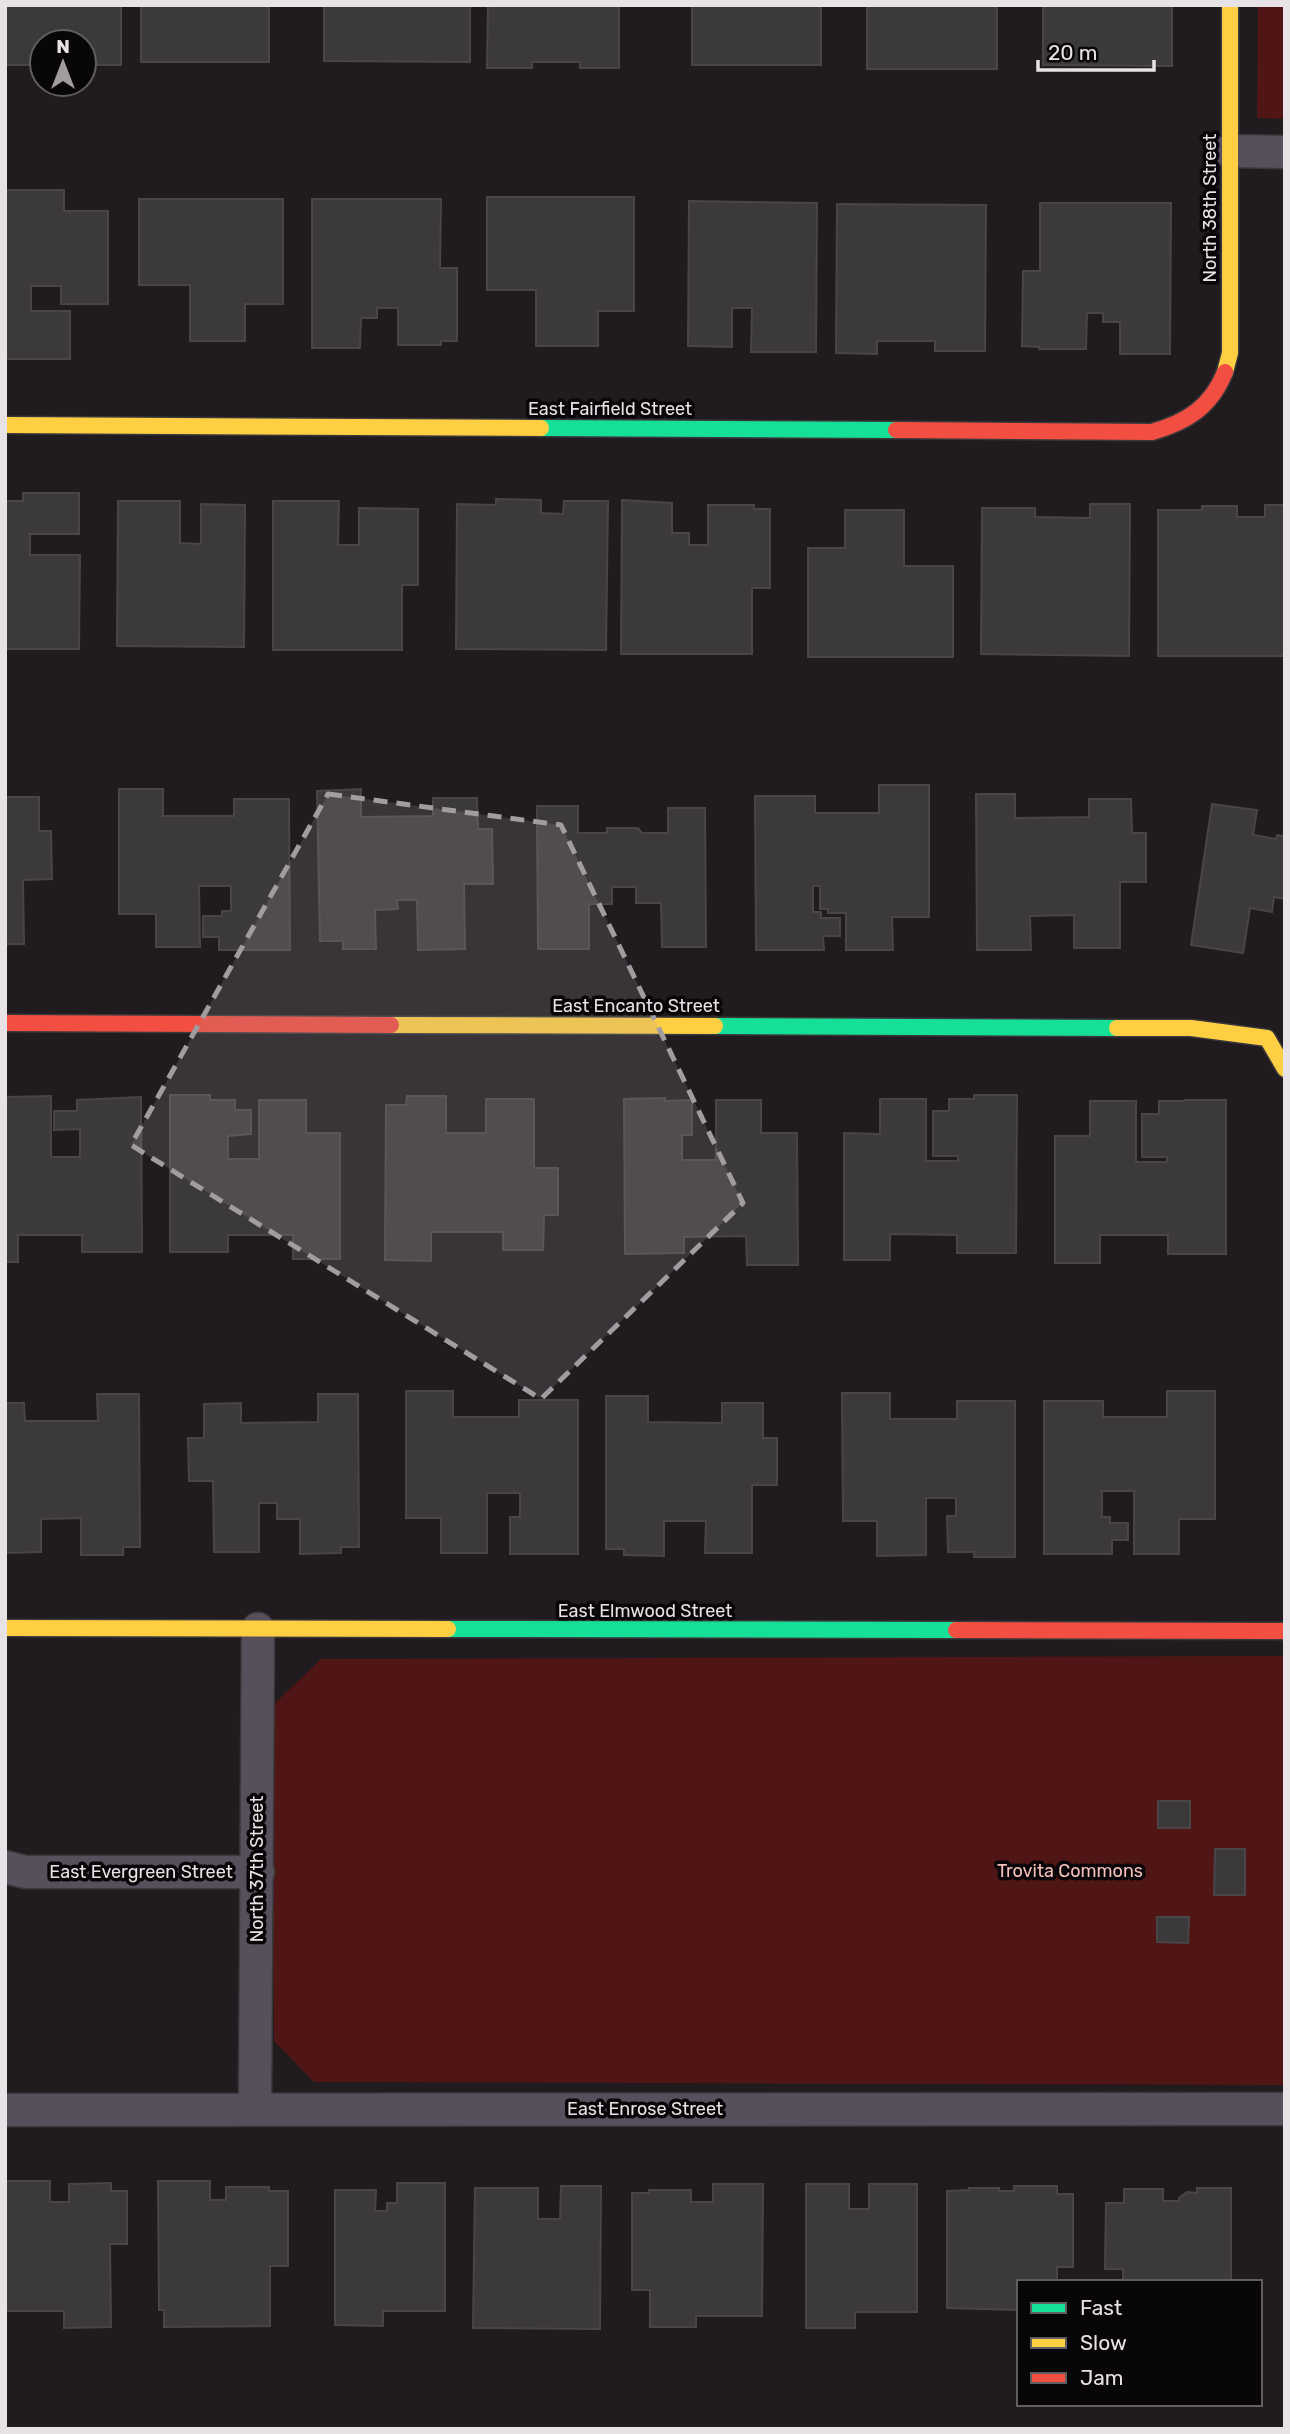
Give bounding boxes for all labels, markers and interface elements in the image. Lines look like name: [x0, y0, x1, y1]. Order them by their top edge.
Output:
north arrow: [28, 28, 98, 98]
scale bar: [1038, 28, 1154, 72]
text: N: [56, 35, 70, 58]
text: 20 m: [1048, 40, 1097, 65]
street label: North 38th Street: [1199, 134, 1221, 282]
street label: East Fairfield Street: [528, 398, 692, 420]
street label: East Encanto Street: [552, 995, 720, 1017]
street label: East Elmwood Street: [558, 1600, 732, 1622]
street label: North 37th Street: [246, 1796, 268, 1942]
park label: Trovita Commons: [997, 1860, 1143, 1882]
street label: East Evergreen Street: [49, 1861, 233, 1883]
street label: East Enrose Street: [567, 2098, 723, 2120]
legend: [1017, 2280, 1262, 2406]
text: Fast: [1080, 2295, 1122, 2320]
text: Slow: [1080, 2330, 1127, 2355]
text: Jam: [1080, 2365, 1124, 2390]

